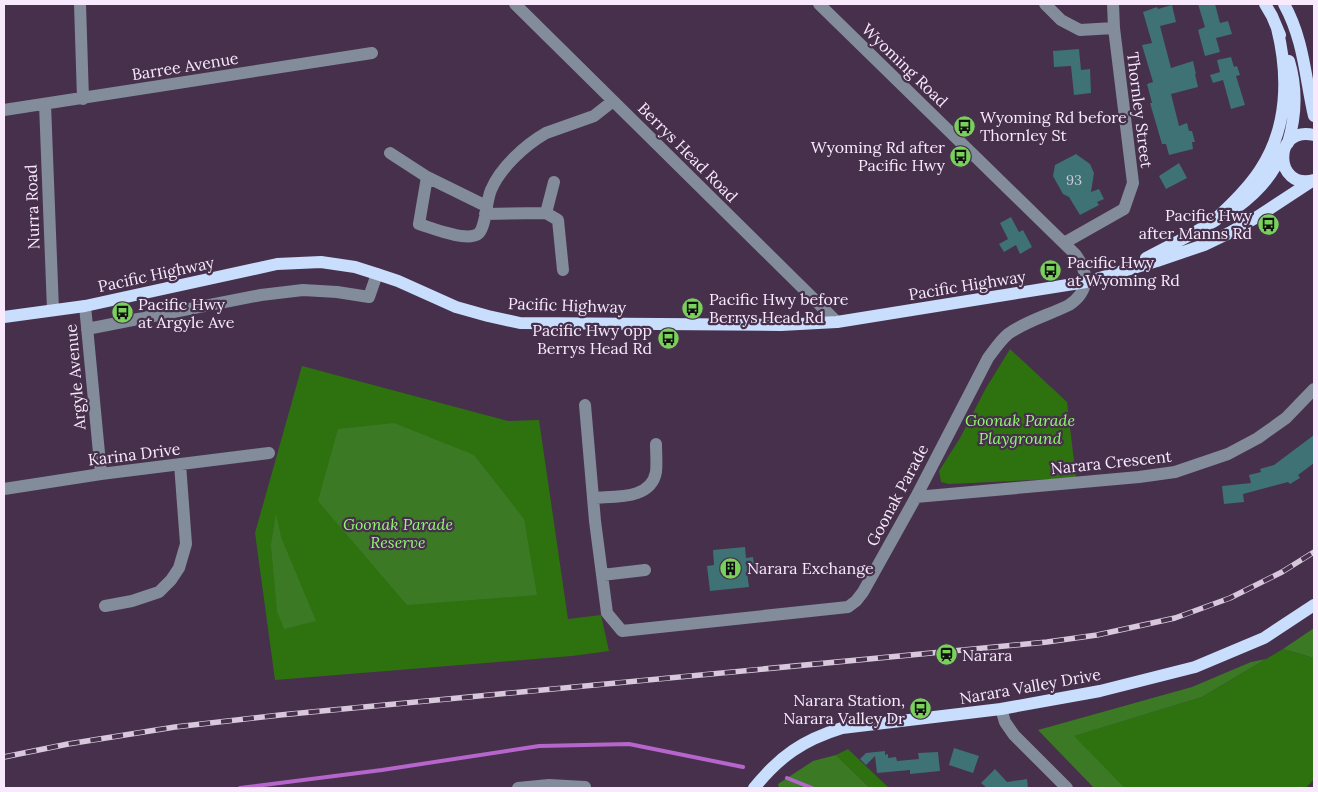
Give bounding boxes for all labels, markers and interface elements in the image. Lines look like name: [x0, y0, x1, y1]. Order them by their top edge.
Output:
street label: Wyoming Road: [858, 19, 953, 111]
street label: Barree Avenue: [130, 48, 240, 84]
street label: Thornley Street: [1123, 51, 1157, 170]
street label: Berrys Head Road: [634, 98, 742, 206]
place label: Wyoming Rd before Thornley St: [980, 107, 1127, 145]
bus stop icon: Wyoming Rd before Thornley St: [952, 114, 976, 138]
place label: Wyoming Rd after Pacific Hwy: [811, 137, 946, 175]
bus stop icon: Wyoming Rd after Pacific Hwy: [949, 144, 973, 168]
street label: Nurra Road: [21, 164, 43, 250]
house number: 93: [1066, 171, 1082, 189]
place label: Pacific Hwy after Manns Rd: [1139, 205, 1253, 243]
bus stop icon: Pacific Hwy after Manns Rd: [1256, 212, 1280, 236]
street label: Pacific Highway: [96, 252, 216, 296]
place label: Pacific Hwy at Wyoming Rd: [1067, 252, 1180, 290]
bus stop icon: Pacific Hwy at Wyoming Rd: [1039, 259, 1063, 283]
street label: Pacific Highway: [907, 266, 1028, 304]
place label: Pacific Hwy before Berrys Head Rd: [709, 289, 849, 327]
street label: Pacific Highway: [508, 293, 627, 317]
place label: Pacific Hwy at Argyle Ave: [138, 294, 235, 332]
bus stop icon: Pacific Hwy before Berrys Head Rd: [681, 296, 705, 320]
bus stop icon: Pacific Hwy at Argyle Ave: [110, 301, 134, 325]
place label: Pacific Hwy opp Berrys Head Rd: [532, 320, 652, 358]
street label: Argyle Avenue: [60, 323, 90, 432]
bus stop icon: Pacific Hwy opp Berrys Head Rd: [656, 327, 680, 351]
park label: Goonak Parade Playground: [965, 410, 1075, 448]
street label: Karina Drive: [87, 438, 182, 470]
street label: Goonak Parade: [862, 440, 932, 550]
street label: Narara Crescent: [1049, 446, 1173, 478]
park label: Goonak Parade Reserve: [343, 514, 453, 552]
building icon: Narara Exchange: [719, 556, 743, 580]
place label: Narara Exchange: [747, 558, 874, 578]
station icon: Narara: [934, 643, 958, 667]
place label: Narara: [962, 645, 1013, 665]
street label: Narara Valley Drive: [958, 664, 1102, 708]
place label: Narara Station, Narara Valley Dr: [783, 690, 905, 728]
bus stop icon: Narara Station, Narara Valley Dr: [909, 697, 933, 721]

